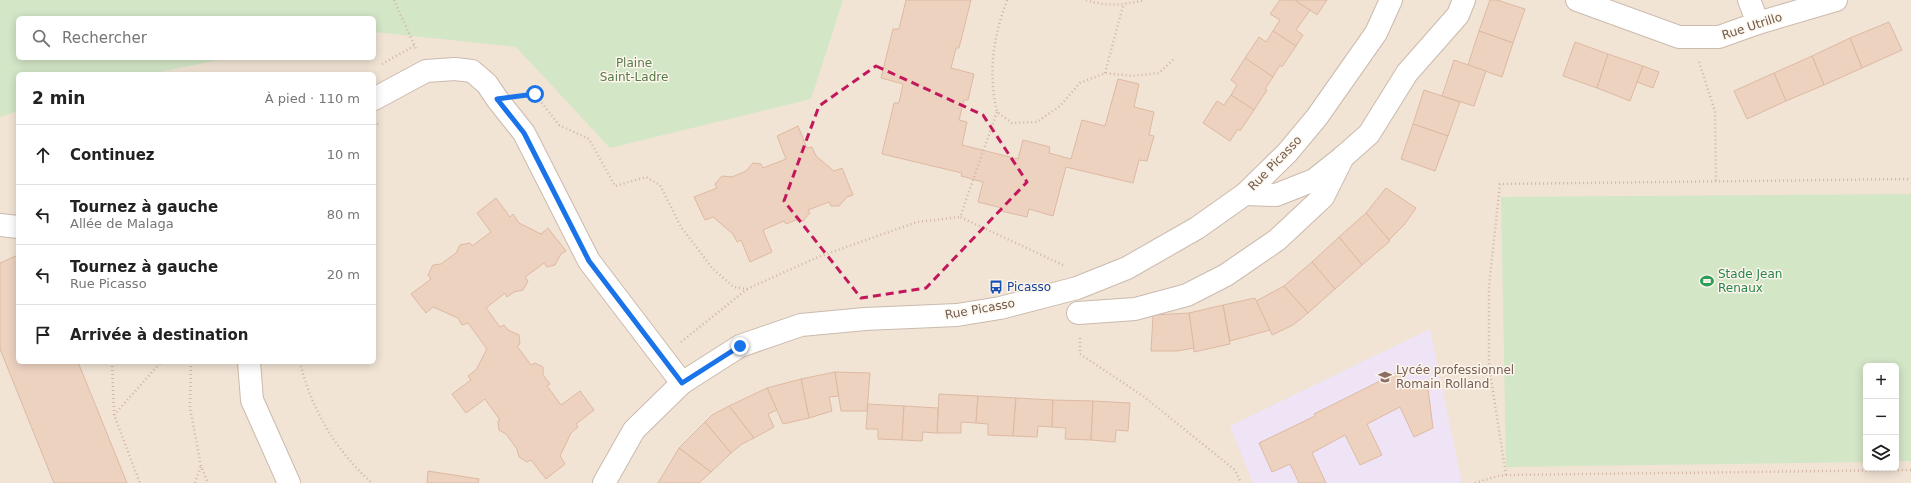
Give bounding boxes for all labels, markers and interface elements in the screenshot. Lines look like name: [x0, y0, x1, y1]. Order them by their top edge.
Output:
street label: Rue Utrillo: [1720, 10, 1784, 42]
search box: [16, 16, 376, 60]
icon: search: [30, 27, 52, 49]
text: Rechercher: [62, 29, 147, 47]
park label: Plaine Saint-Ladre: [600, 56, 668, 84]
route start: [526, 85, 544, 103]
text: 2 min: [32, 88, 85, 108]
text: À pied · 110 m: [265, 91, 360, 106]
street label: Rue Picasso: [1245, 133, 1305, 193]
icon: ahead: [32, 144, 54, 166]
text: Continuez: [70, 146, 155, 164]
text: 10 m: [327, 147, 360, 162]
text: Tournez à gauche: [70, 198, 218, 216]
icon: left: [32, 204, 54, 226]
text: 80 m: [327, 207, 360, 222]
text: Allée de Malaga: [70, 216, 174, 231]
text: Tournez à gauche: [70, 258, 218, 276]
icon: left: [32, 264, 54, 286]
text: 20 m: [327, 267, 360, 282]
place label: Stade Jean Renaux: [1718, 267, 1782, 295]
sports icon: Stade Jean Renaux: [1699, 273, 1715, 289]
text: Rue Picasso: [70, 276, 147, 291]
bus stop icon: Picasso: [988, 279, 1004, 295]
place label: Picasso: [1007, 280, 1051, 294]
street label: Rue Picasso: [944, 296, 1016, 322]
icon: arrive: [32, 324, 54, 346]
text: Arrivée à destination: [70, 326, 248, 344]
route end: [731, 337, 749, 355]
place label: Lycée professionnel Romain Rolland: [1396, 363, 1514, 391]
map controls: [1863, 363, 1899, 471]
button: +: [1863, 363, 1899, 399]
school or university icon: Lycée professionnel Romain Rolland: [1377, 369, 1393, 385]
button: −: [1863, 399, 1899, 435]
button: layers: [1863, 435, 1899, 471]

